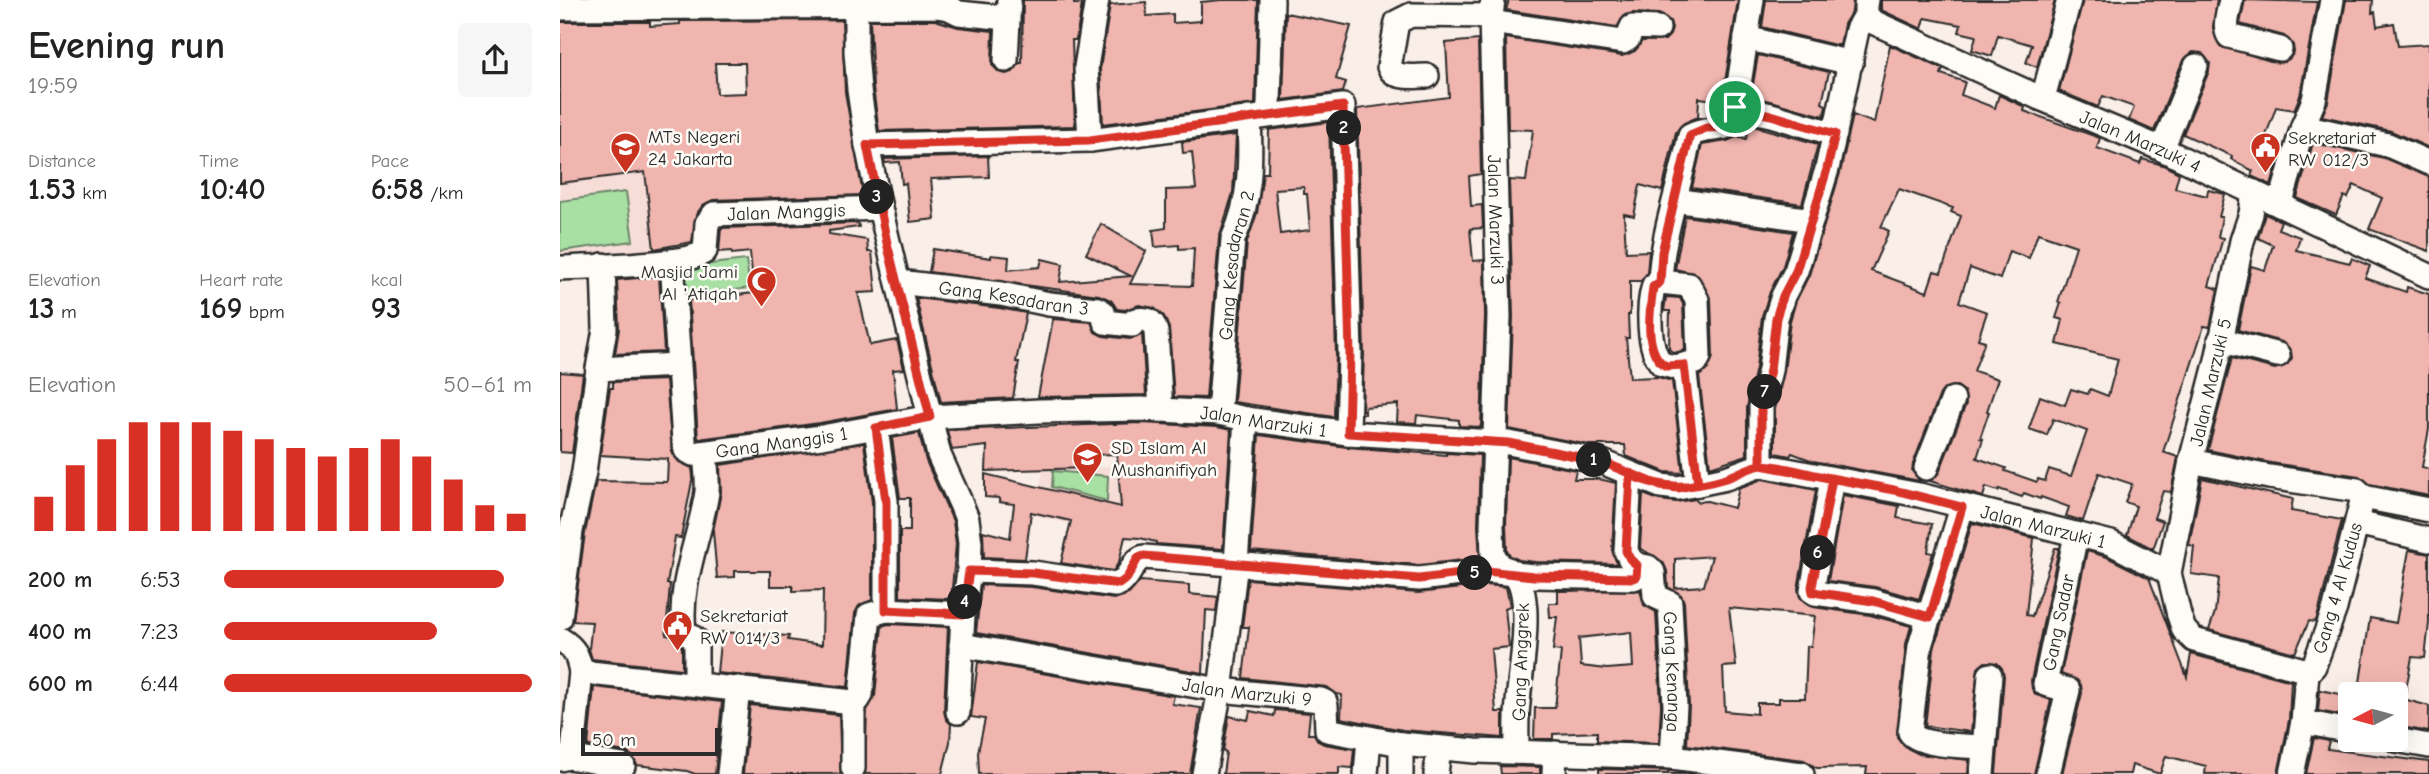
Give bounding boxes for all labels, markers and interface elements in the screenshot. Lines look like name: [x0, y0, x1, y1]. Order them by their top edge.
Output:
button: share: [458, 23, 532, 97]
text: Evening run: [28, 24, 225, 68]
text: 19:59: [28, 72, 78, 99]
pin: [1705, 77, 1765, 137]
icon: arrive: [1716, 88, 1754, 126]
street label: Jalan Marzuki 4: [2076, 106, 2204, 178]
pin: 2: [1326, 110, 1362, 146]
text: 2: [1339, 116, 1348, 138]
place label: MTs Negeri 24 Jakarta: [648, 126, 740, 170]
place label: Sekretariat RW 012/3: [2288, 127, 2376, 171]
school or university icon: MTs Negeri 24 Jakarta: [608, 130, 642, 174]
public building icon: Sekretariat RW 012/3: [2248, 131, 2282, 175]
text: Distance: [28, 150, 96, 172]
text: Time: [199, 150, 239, 172]
text: Pace: [371, 150, 409, 172]
street label: Jalan Marzuki 3: [1483, 154, 1508, 285]
text: 1.53: [28, 172, 76, 207]
text: 10:40: [199, 172, 266, 207]
text: 6:58: [371, 172, 424, 207]
pin: 3: [860, 180, 894, 214]
text: km: [76, 182, 107, 204]
text: /km: [424, 182, 463, 204]
text: 3: [872, 185, 881, 207]
street label: Gang Kesadaran 2: [1215, 189, 1259, 341]
street label: Jalan Manggis: [727, 199, 846, 226]
place label: Masjid Jami Al 'Atiqah: [641, 261, 738, 305]
mosque icon: Masjid Jami Al 'Atiqah: [744, 265, 778, 309]
text: Elevation: [28, 269, 101, 291]
text: Heart rate: [199, 269, 283, 291]
text: kcal: [371, 269, 403, 291]
street label: Gang Kesadaran 3: [938, 277, 1090, 320]
text: 13: [28, 291, 55, 326]
text: 169: [199, 291, 243, 326]
text: 93: [371, 291, 401, 326]
text: m: [55, 301, 77, 323]
text: bpm: [243, 301, 285, 323]
street label: Jalan Marzuki 5: [2186, 316, 2236, 448]
text: Elevation: [28, 371, 116, 398]
text: 50–61 m: [443, 371, 532, 398]
pin: 7: [1748, 374, 1782, 410]
text: 7: [1760, 380, 1769, 402]
street label: Jalan Marzuki 1: [1199, 402, 1328, 442]
street label: Gang Manggis 1: [714, 422, 849, 463]
place label: SD Islam Al Mushanifiyah: [1111, 437, 1217, 481]
school or university icon: SD Islam Al Mushanifiyah: [1071, 441, 1105, 485]
pin: 1: [1576, 442, 1612, 477]
text: 1: [1590, 448, 1597, 470]
street label: Jalan Marzuki 1: [1978, 501, 2108, 553]
street label: Gang 4 Al Kudus: [2309, 520, 2367, 656]
pin: 6: [1800, 536, 1836, 570]
text: 6: [1813, 541, 1822, 563]
pin: 5: [1458, 556, 1492, 590]
text: 5: [1469, 561, 1480, 583]
text: 200 m: [28, 566, 92, 593]
text: 6:53: [140, 566, 181, 593]
street label: Gang Sadar: [2038, 572, 2080, 673]
pin: 4: [948, 584, 982, 620]
text: 4: [960, 590, 969, 612]
street label: Gang Anggrek: [1508, 602, 1534, 721]
place label: Sekretariat RW 014/3: [700, 605, 788, 649]
public building icon: Sekretariat RW 014/3: [660, 609, 694, 653]
street label: Gang Kenanga: [1658, 611, 1685, 733]
text: 400 m: [28, 618, 92, 645]
text: 7:23: [140, 618, 179, 645]
text: 600 m: [28, 670, 93, 697]
text: 6:44: [140, 670, 179, 697]
street label: Jalan Marzuki 9: [1180, 674, 1313, 711]
north arrow: [2338, 682, 2408, 752]
map controls: [2338, 682, 2408, 752]
scale bar: [581, 725, 719, 757]
text: 50 m: [592, 729, 636, 751]

